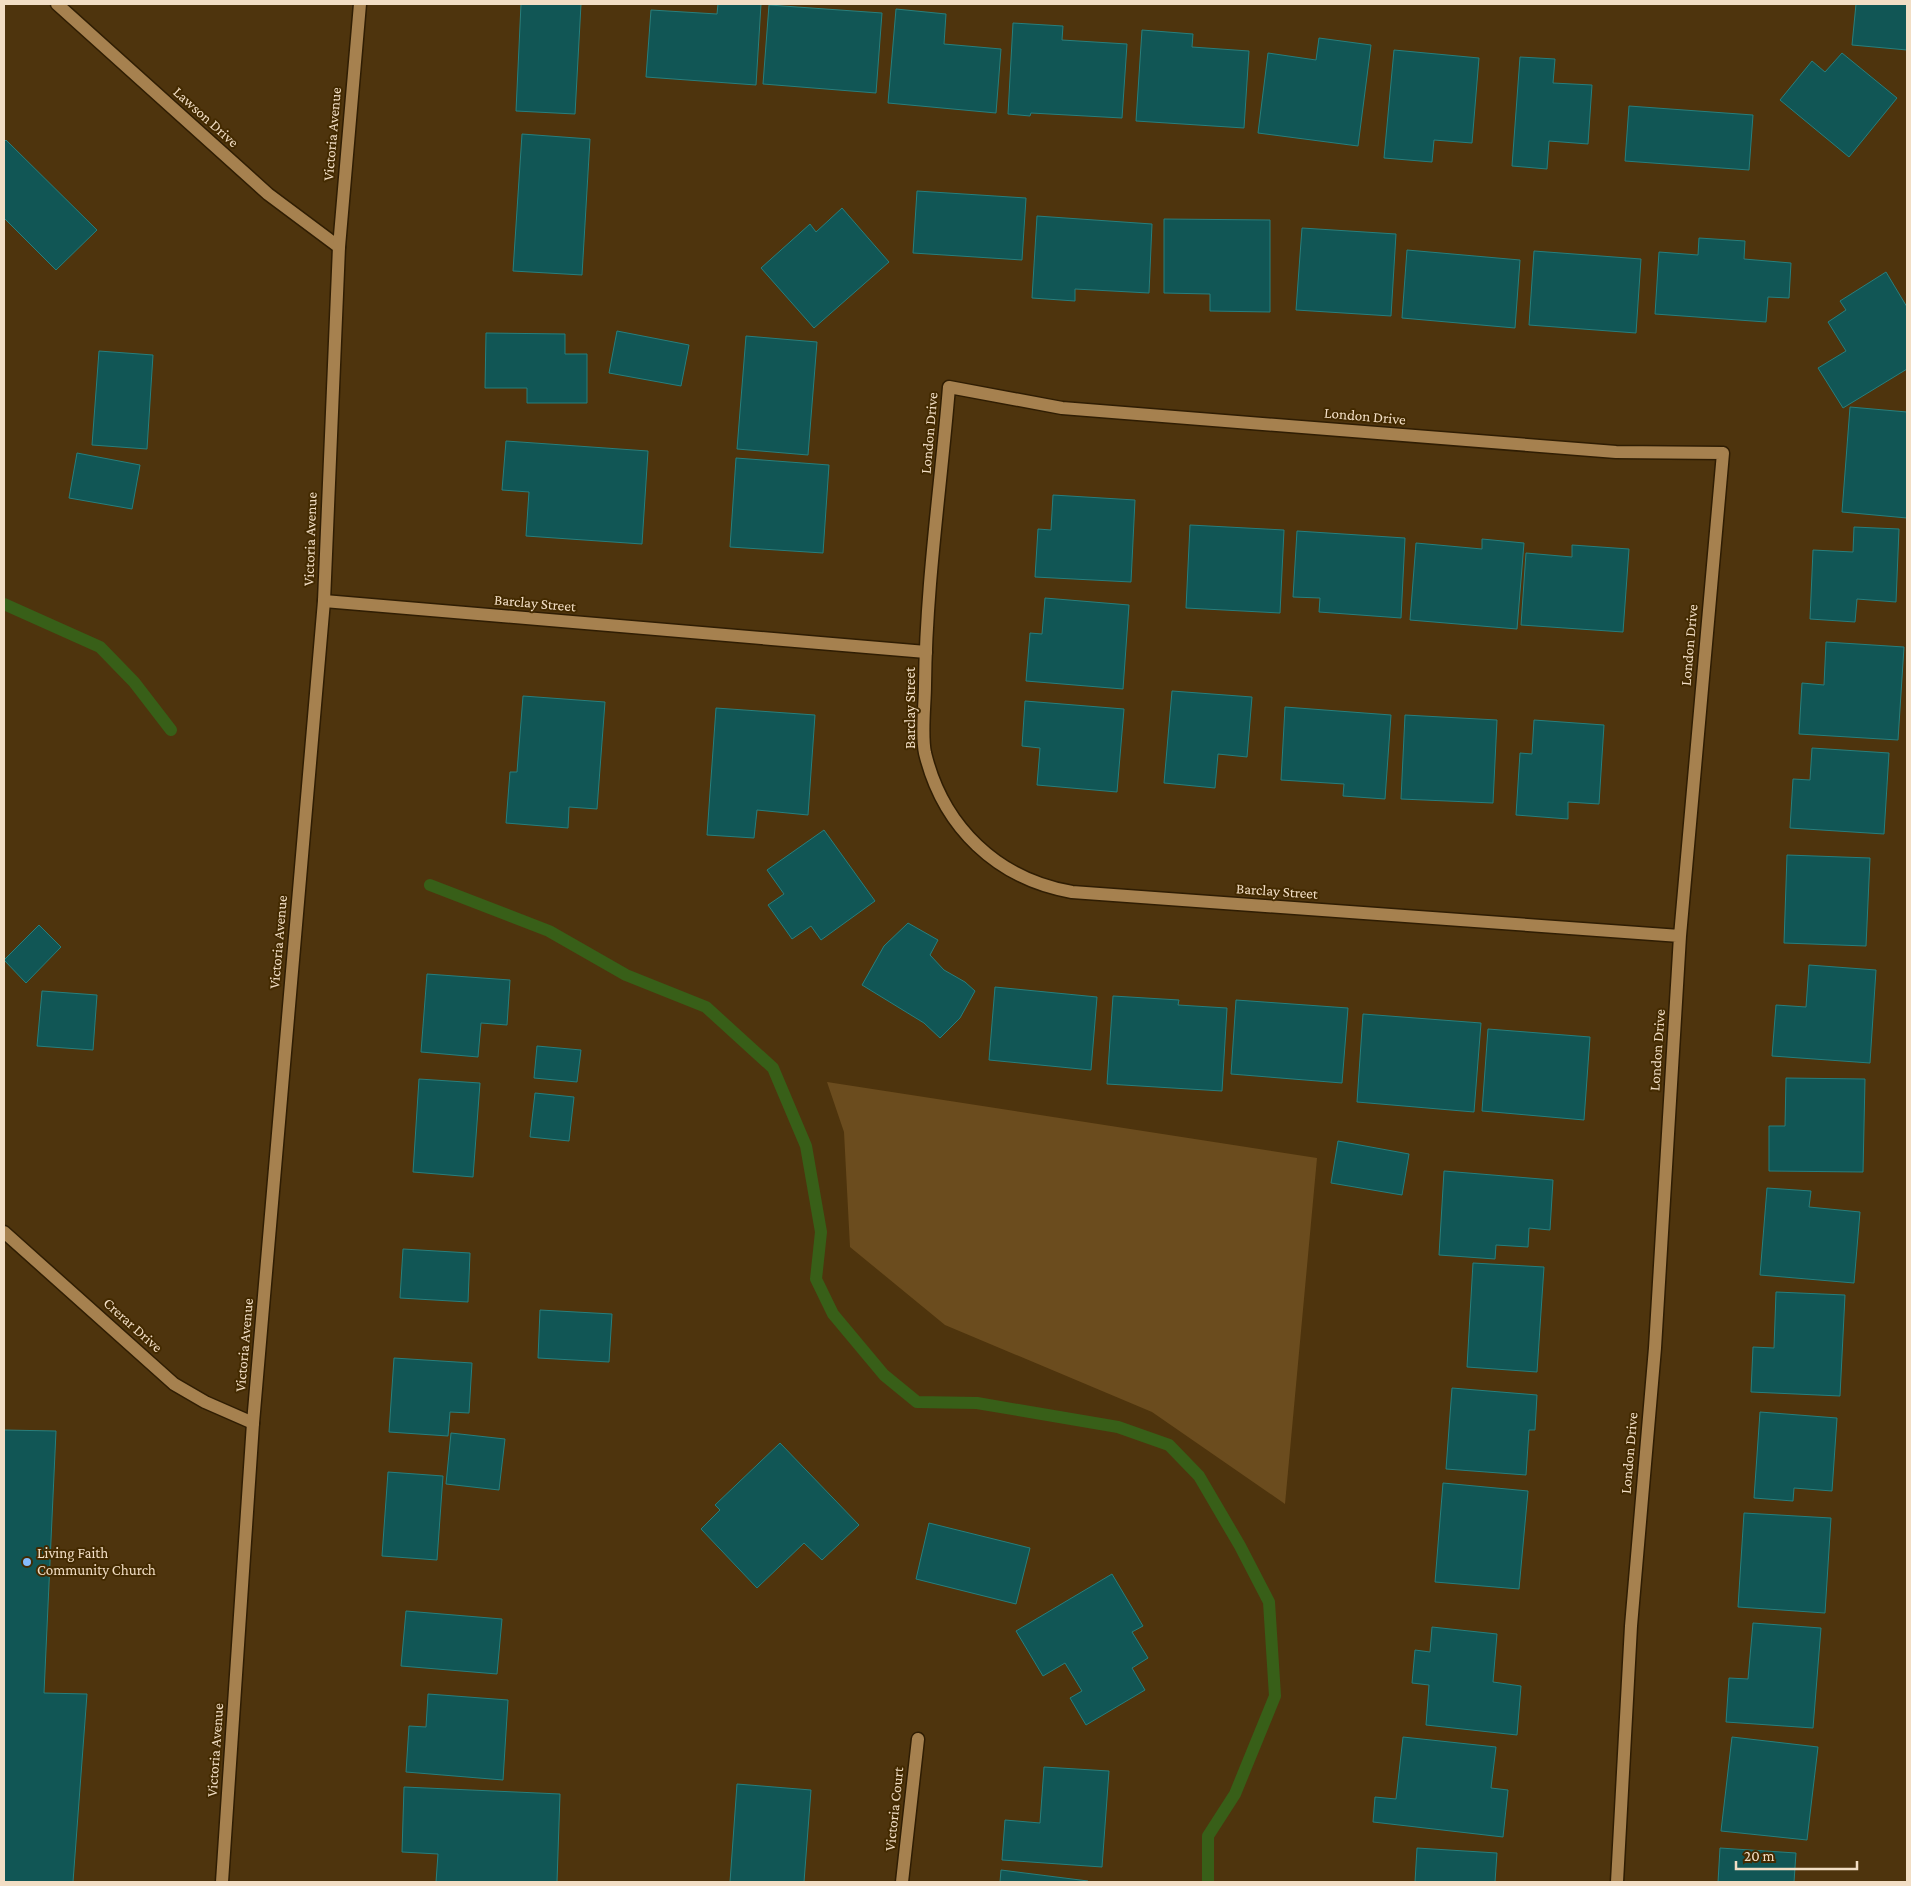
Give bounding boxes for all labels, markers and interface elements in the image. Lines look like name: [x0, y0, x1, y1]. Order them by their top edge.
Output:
street label: Lawson Drive: [170, 84, 242, 151]
street label: Victoria Avenue: [320, 86, 344, 182]
street label: London Drive: [917, 391, 941, 474]
street label: London Drive: [1324, 404, 1407, 428]
street label: Victoria Avenue: [300, 491, 320, 586]
street label: Barclay Street: [493, 591, 578, 616]
street label: London Drive: [1677, 603, 1701, 686]
street label: Barclay Street: [902, 666, 919, 749]
street label: Barclay Street: [1235, 880, 1319, 903]
street label: Victoria Avenue: [266, 894, 290, 990]
street label: London Drive: [1646, 1008, 1668, 1091]
street label: Crerar Drive: [100, 1295, 166, 1356]
street label: Victoria Avenue: [232, 1297, 256, 1393]
street label: London Drive: [1617, 1411, 1641, 1494]
place label: Living Faith Community Church: [37, 1545, 156, 1579]
marker: Living Faith Community Church: [21, 1556, 33, 1568]
street label: Victoria Avenue: [204, 1702, 226, 1797]
street label: Victoria Court: [882, 1765, 906, 1852]
scale bar: [1736, 1838, 1857, 1870]
text: 20 m: [1744, 1848, 1775, 1864]

